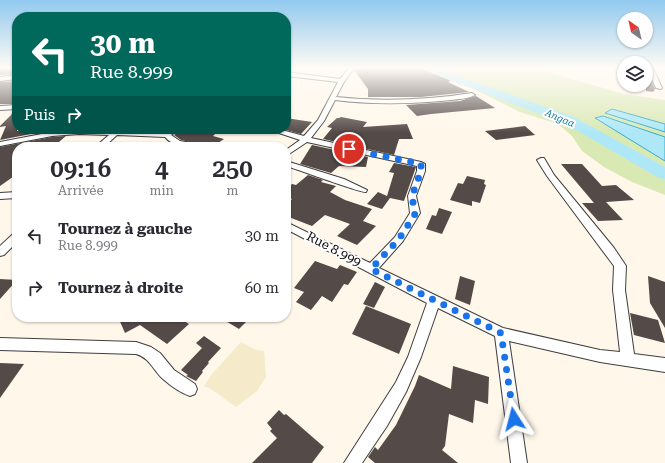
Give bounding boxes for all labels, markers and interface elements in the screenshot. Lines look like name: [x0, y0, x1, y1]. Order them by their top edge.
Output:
north arrow: [617, 12, 653, 48]
map controls: [617, 12, 653, 92]
text: 30 m: [90, 27, 155, 60]
icon: left: [24, 28, 76, 80]
button: layers: [617, 56, 653, 92]
text: Rue 8.999: [90, 61, 173, 82]
icon: right: [63, 104, 85, 126]
text: Puis: [24, 106, 55, 124]
water label: Angaa: [543, 107, 576, 129]
pin: [332, 132, 366, 166]
icon: arrive: [338, 138, 360, 160]
text: 09:16: [50, 155, 111, 183]
text: 4: [155, 155, 168, 183]
text: 250: [212, 155, 253, 183]
text: Arrivée: [58, 183, 104, 198]
text: min: [150, 183, 174, 198]
text: m: [227, 183, 238, 198]
text: Tournez à gauche: [58, 220, 192, 238]
icon: left: [24, 225, 46, 247]
text: 30 m: [245, 227, 279, 245]
street label: Rue 8.999: [304, 228, 364, 270]
text: Rue 8.999: [58, 238, 118, 253]
icon: right: [24, 277, 46, 299]
text: Tournez à droite: [58, 279, 183, 297]
text: 60 m: [245, 279, 279, 297]
position arrow: [493, 398, 535, 440]

